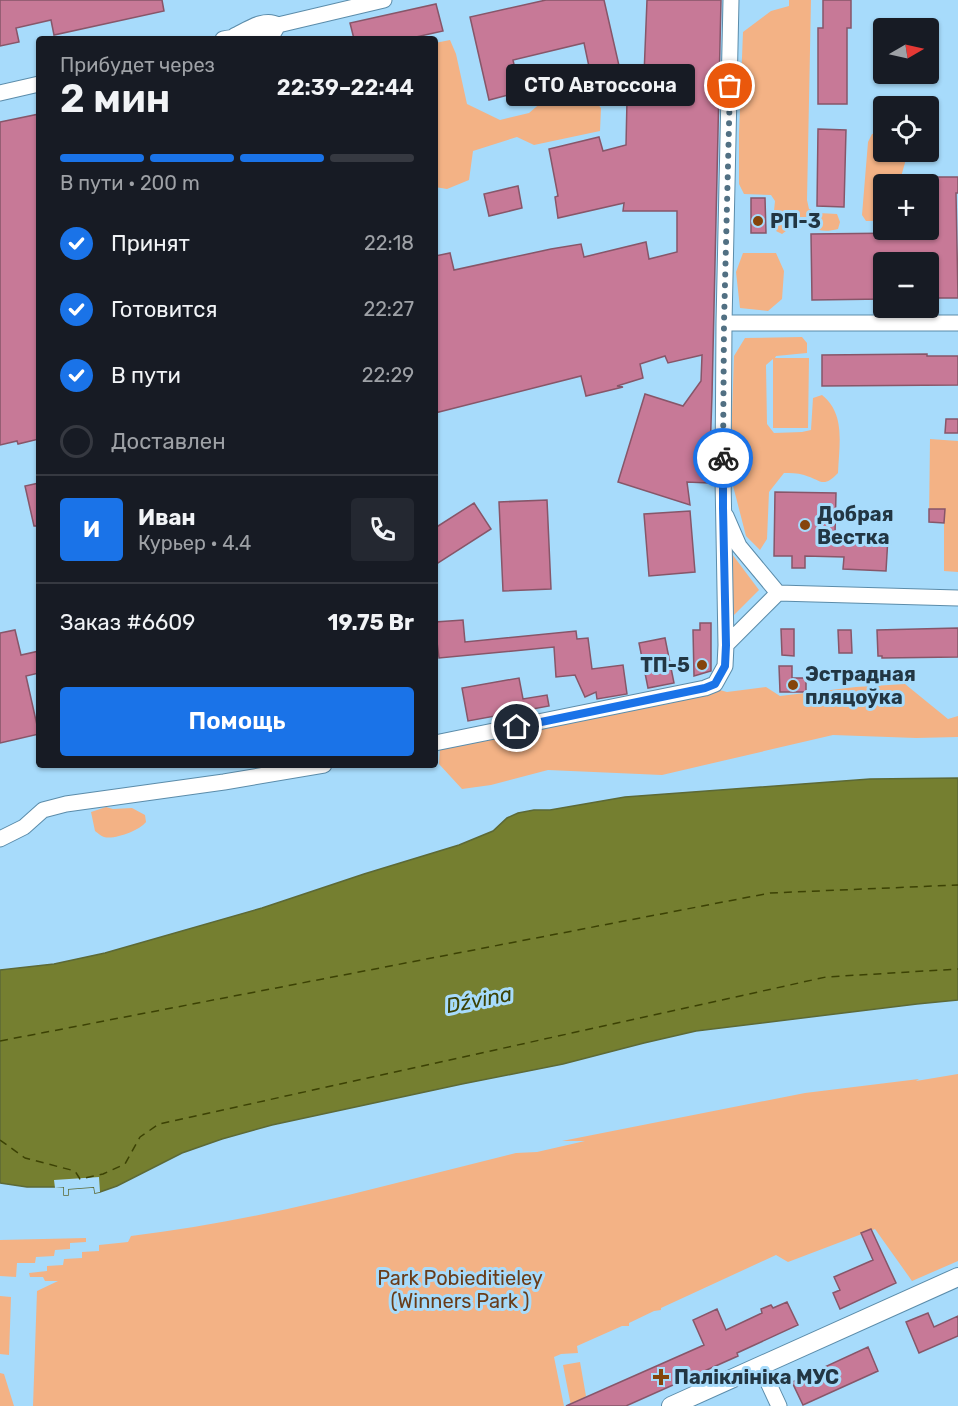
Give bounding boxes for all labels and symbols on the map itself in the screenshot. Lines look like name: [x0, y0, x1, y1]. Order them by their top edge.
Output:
north arrow: [873, 18, 939, 84]
pin: [704, 60, 755, 111]
callout: СТО Автоссона: [505, 65, 694, 107]
place label: РП-3: [770, 209, 821, 233]
marker: РП-3: [751, 214, 765, 228]
courier: [693, 428, 753, 488]
place label: Добрая Вестка: [817, 502, 894, 549]
marker: Добрая Вестка: [798, 518, 812, 532]
place label: ТП-5: [640, 653, 690, 677]
marker: ТП-5: [695, 658, 709, 672]
place label: Эстрадная пляцоўка: [805, 662, 916, 709]
marker: Эстрадная пляцоўка: [786, 678, 800, 692]
pin: [491, 701, 542, 752]
water label: Dźvina: [444, 981, 514, 1018]
park label: Park Pobieditieley (Winners Park ): [377, 1266, 543, 1313]
place label: Паліклініка МУС: [674, 1365, 839, 1389]
marker: Паліклініка МУС: [652, 1368, 670, 1386]

